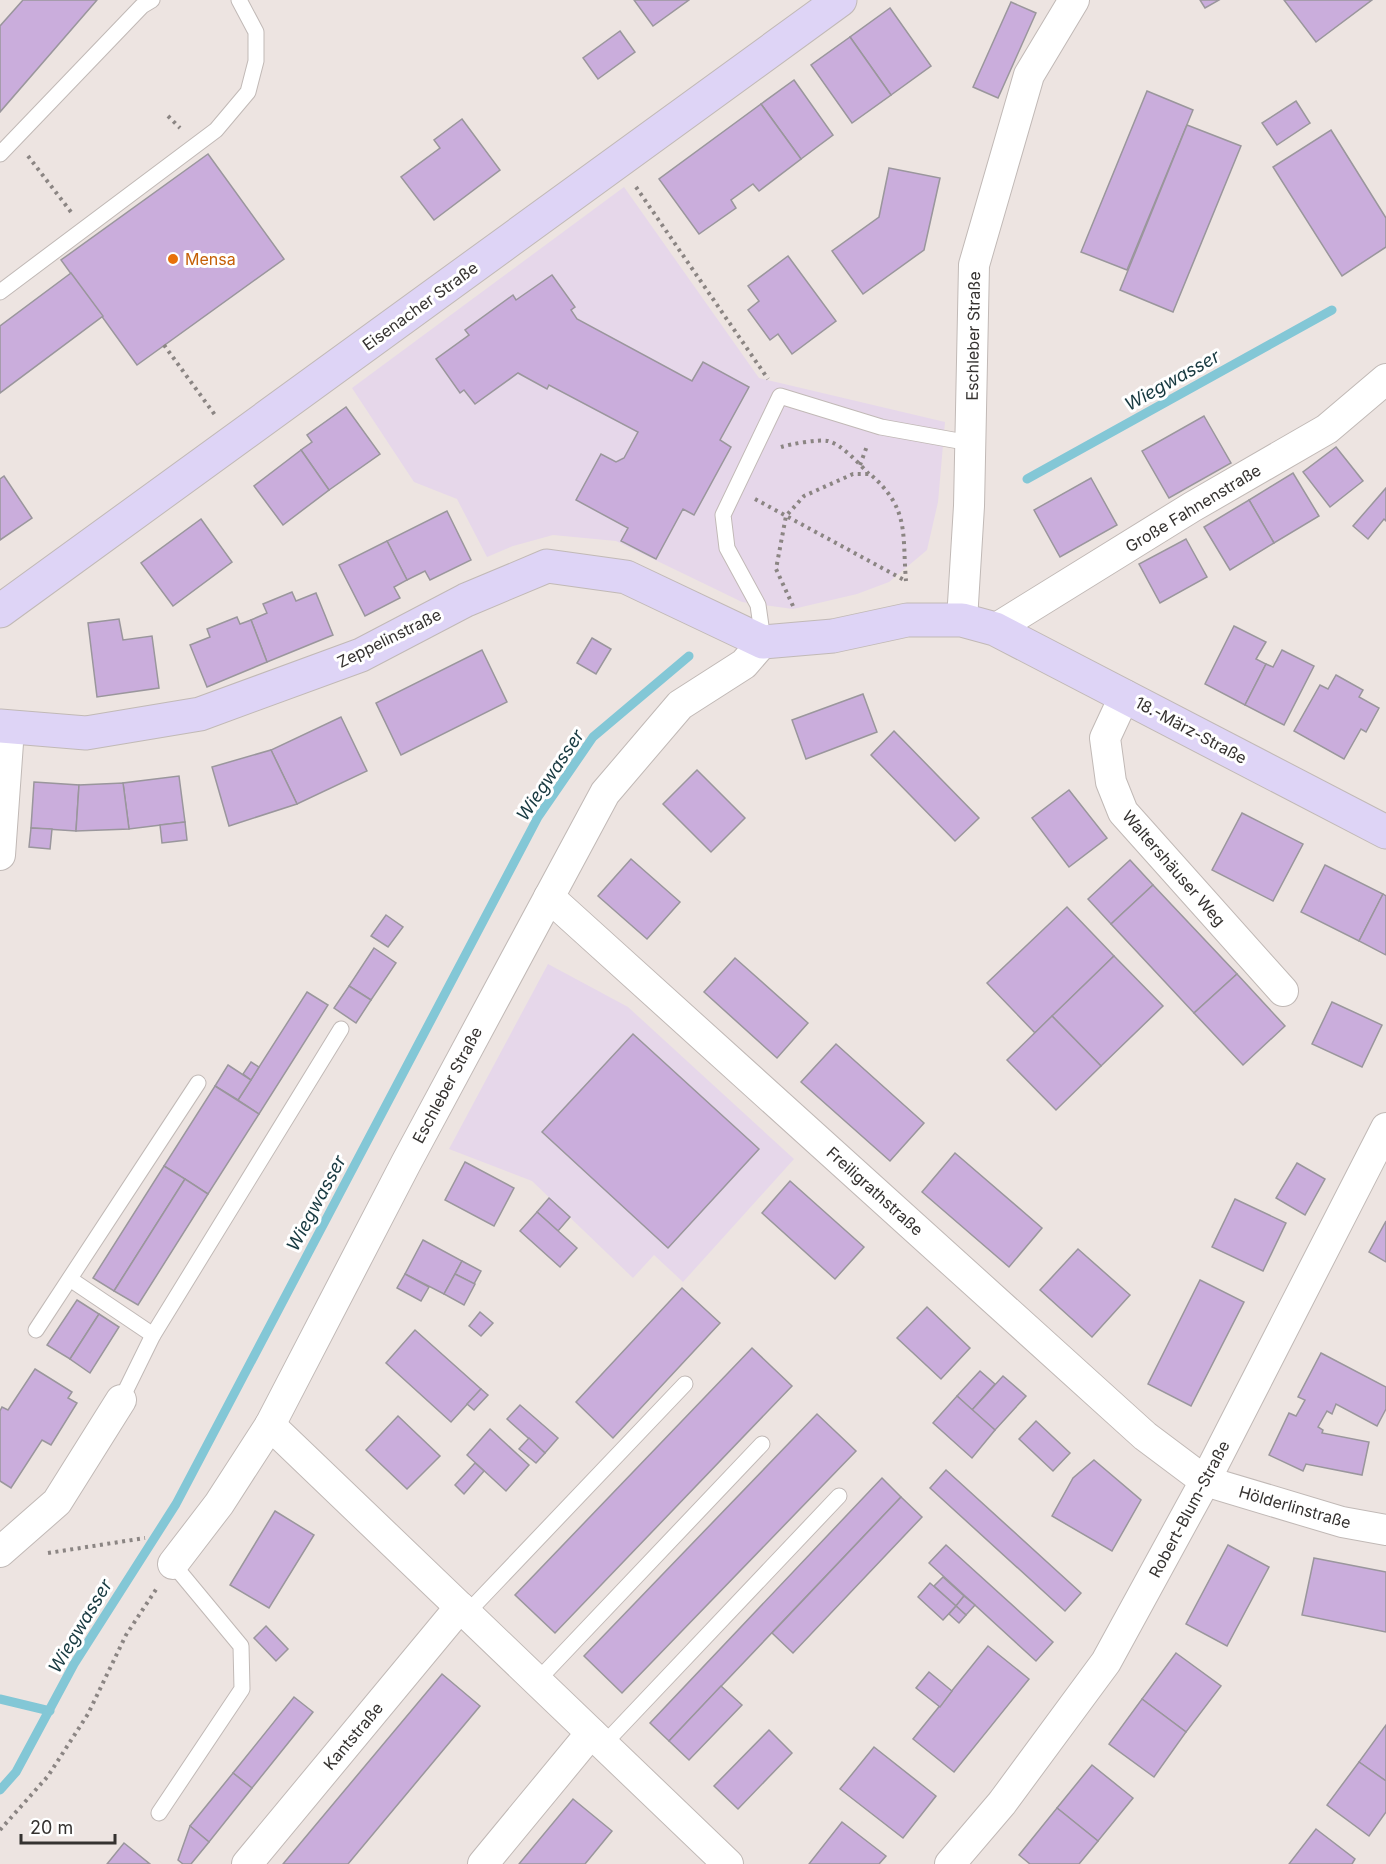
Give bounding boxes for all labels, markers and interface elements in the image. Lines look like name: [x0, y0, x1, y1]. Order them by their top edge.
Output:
place label: Mensa: [185, 249, 236, 269]
marker: Mensa: [166, 252, 180, 266]
street label: Eisenacher Straße: [358, 257, 482, 355]
street label: Eschleber Straße: [962, 271, 984, 401]
water label: Wiegwasser: [1121, 345, 1224, 415]
street label: Große Fahnenstraße: [1122, 460, 1264, 556]
street label: Zeppelinstraße: [334, 604, 444, 672]
street label: 18.-März-Straße: [1132, 692, 1250, 768]
water label: Wiegwasser: [512, 725, 589, 824]
street label: Waltershäuser Weg: [1118, 806, 1230, 930]
street label: Eschleber Straße: [408, 1023, 486, 1147]
street label: Freiligrathstraße: [823, 1142, 927, 1240]
water label: Wiegwasser: [282, 1151, 351, 1254]
street label: Robert-Blum-Straße: [1144, 1437, 1234, 1581]
street label: Hölderlinstraße: [1237, 1481, 1353, 1533]
water label: Wiegwasser: [44, 1575, 117, 1676]
street label: Kantstraße: [319, 1698, 387, 1774]
scale bar: [21, 1807, 116, 1845]
text: 20 m: [30, 1817, 73, 1838]

